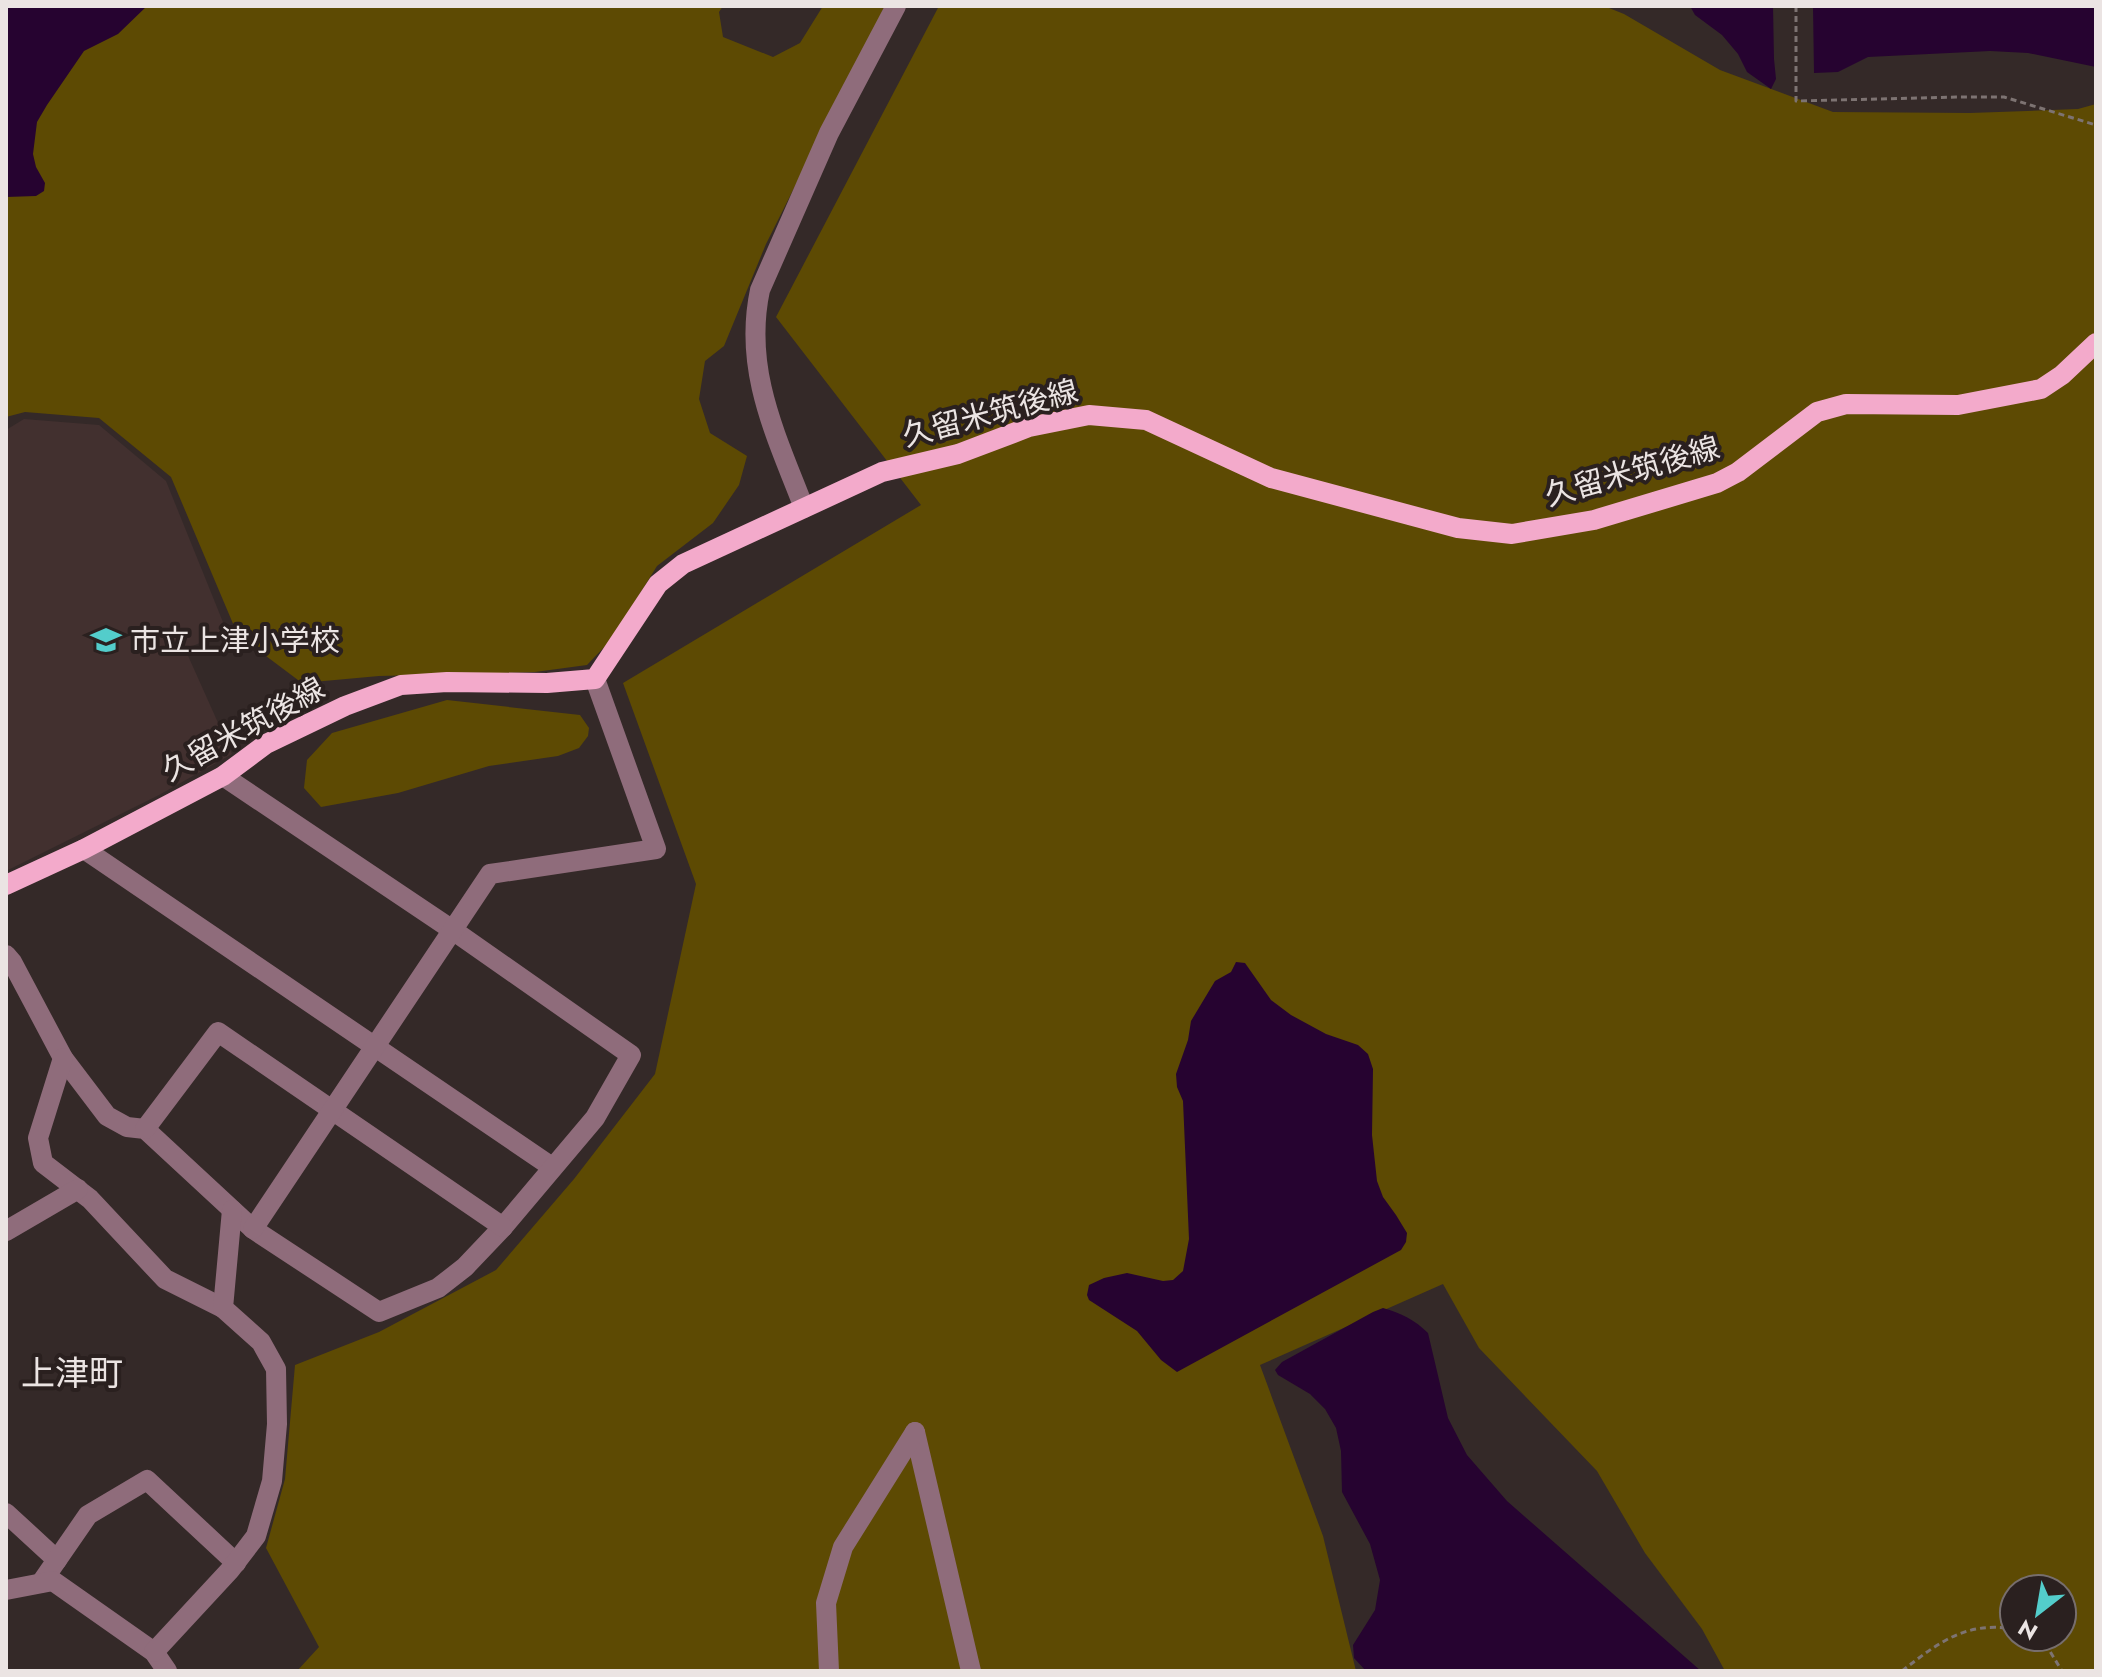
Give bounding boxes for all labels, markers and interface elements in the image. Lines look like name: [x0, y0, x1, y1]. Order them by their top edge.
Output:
street label: 久留米筑後線: [898, 369, 1082, 457]
street label: 久留米筑後線: [1540, 426, 1724, 516]
place label: 市立上津小学校: [130, 619, 340, 662]
school or university icon: 市立上津小学校: [89, 623, 123, 657]
street label: 久留米筑後線: [154, 667, 332, 791]
district label: 上津町: [21, 1349, 123, 1398]
north arrow: [1998, 1573, 2078, 1653]
text: N: [2012, 1612, 2043, 1648]

